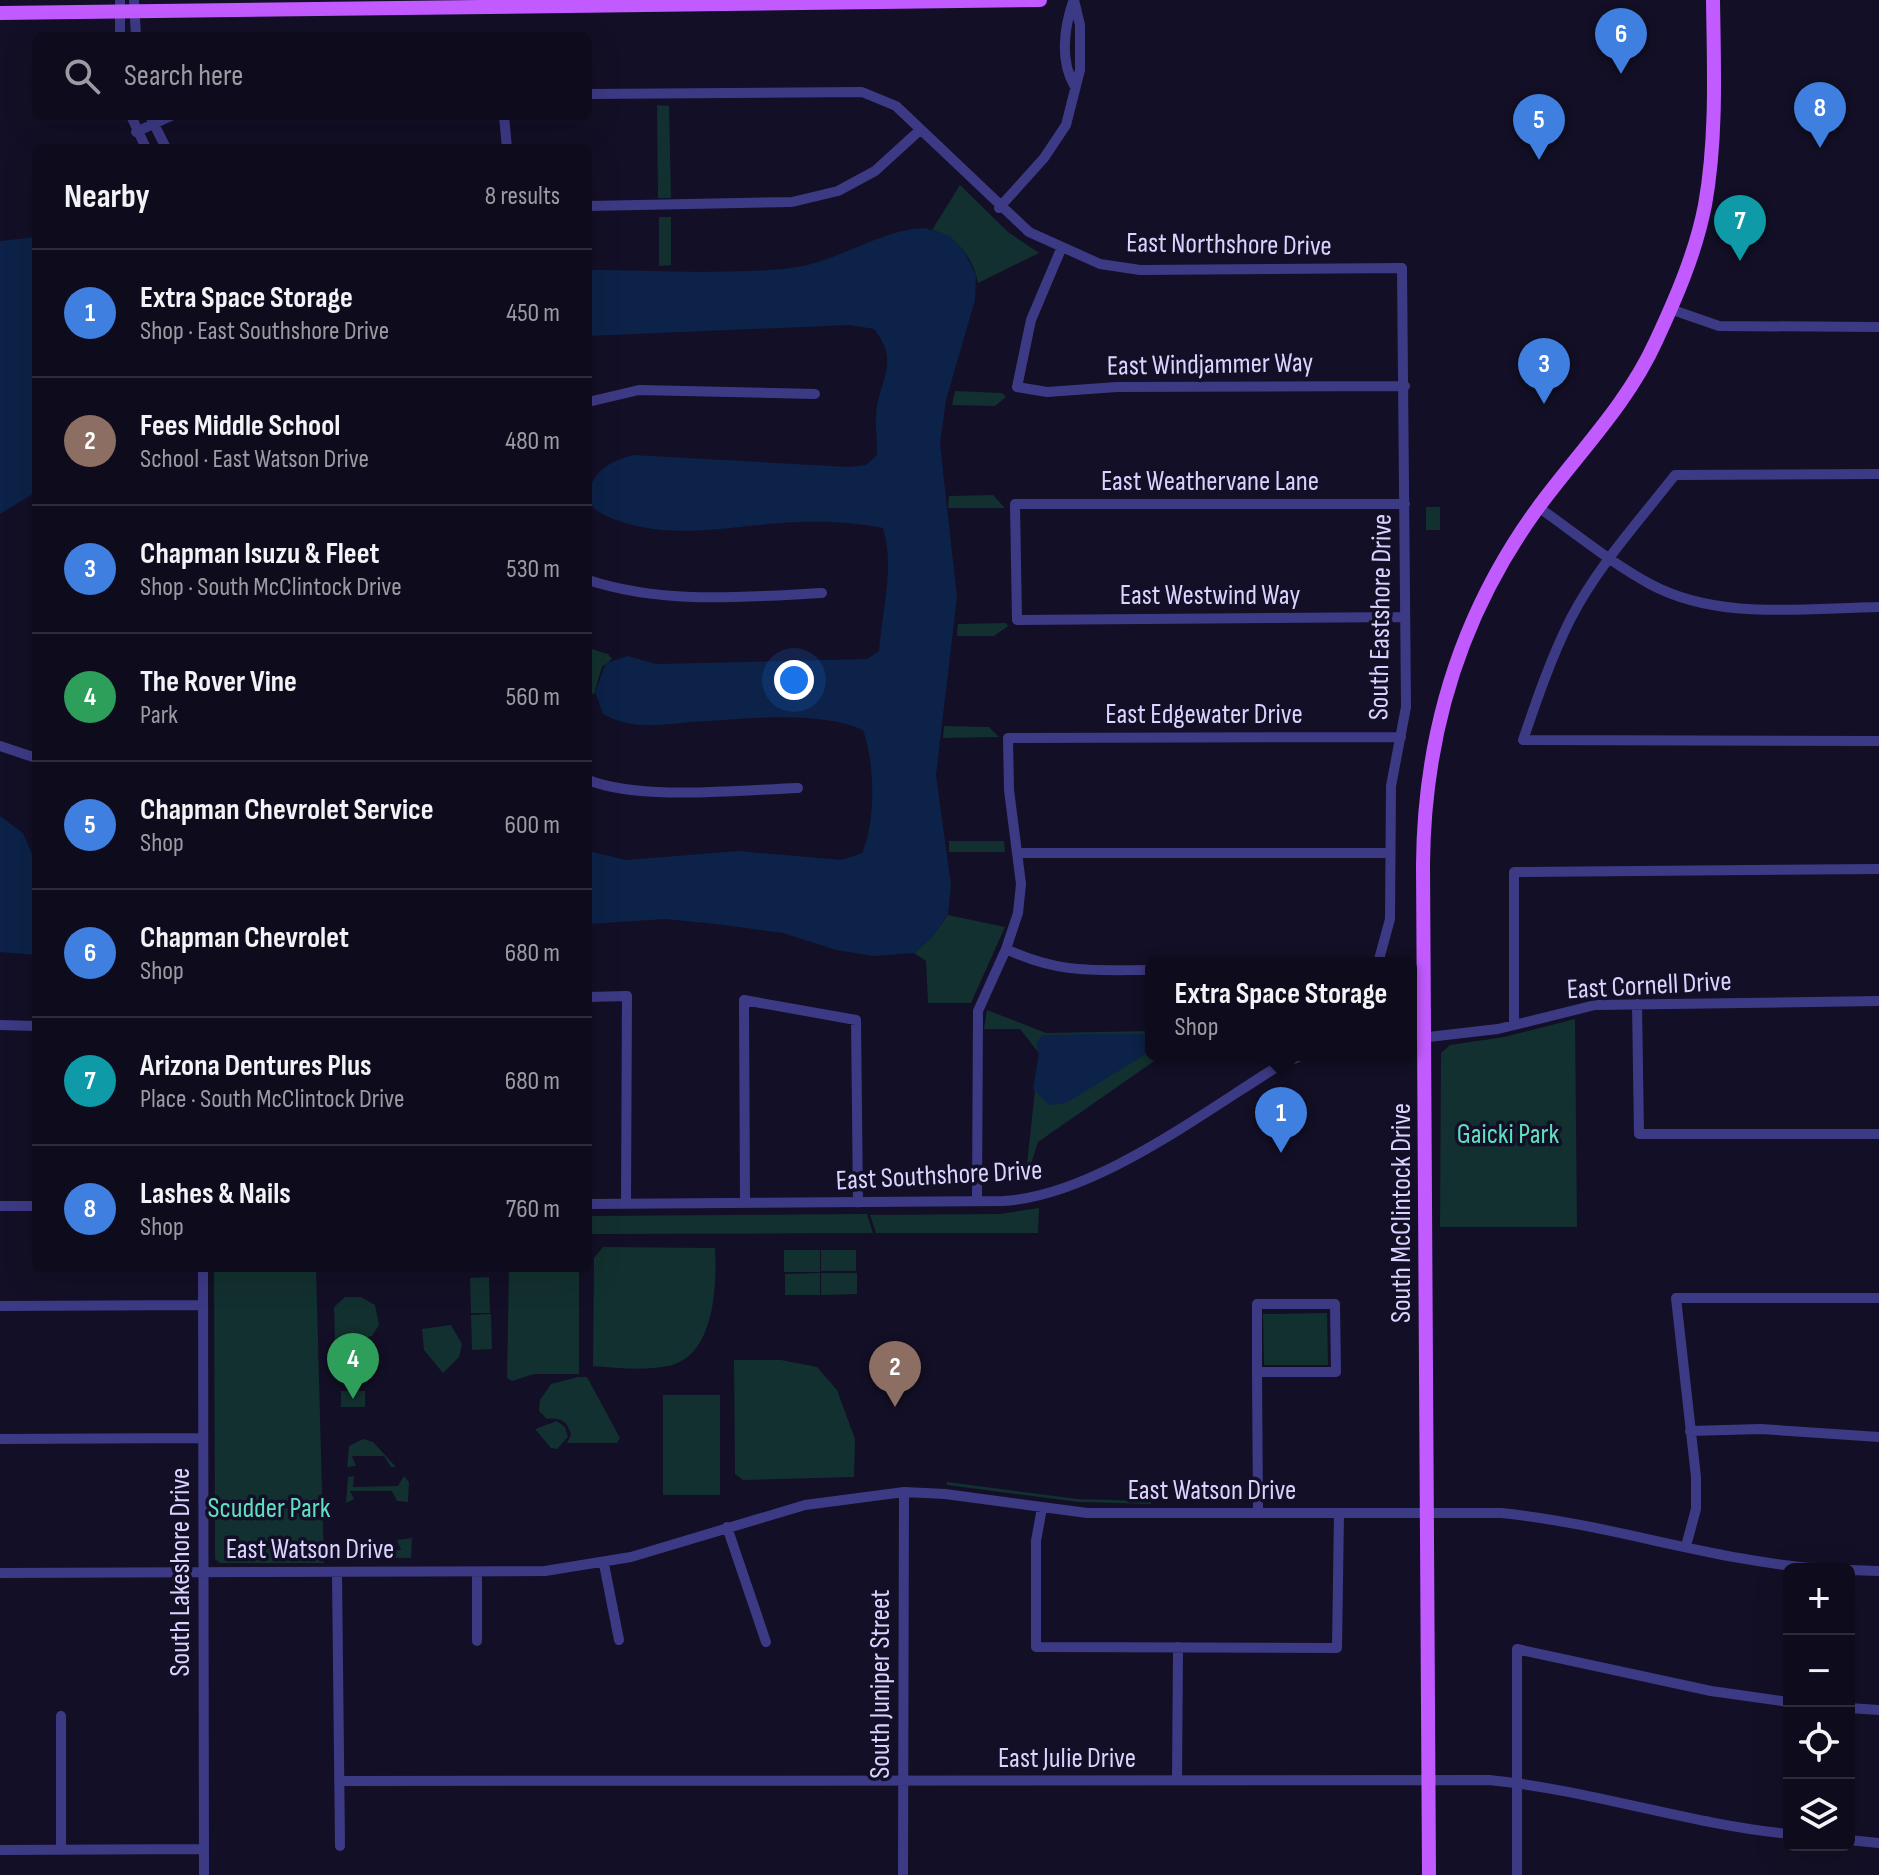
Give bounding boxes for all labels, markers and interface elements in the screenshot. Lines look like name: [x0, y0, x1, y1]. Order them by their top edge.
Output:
pin: 6: [1595, 8, 1647, 74]
search box: [32, 32, 592, 120]
icon: search: [60, 54, 104, 98]
text: Search here: [124, 58, 243, 94]
pin: 8: [1794, 82, 1846, 148]
pin: 5: [1513, 94, 1565, 160]
text: Nearby: [64, 176, 150, 217]
text: 8 results: [485, 181, 560, 212]
pin: 7: [1714, 195, 1766, 261]
street label: East Northshore Drive: [1126, 226, 1332, 263]
text: Extra Space Storage: [140, 280, 353, 316]
text: 1: [85, 298, 95, 329]
text: 450 m: [506, 298, 560, 329]
text: Shop · East Southshore Drive: [140, 316, 389, 347]
pin: 3: [1518, 338, 1570, 404]
street label: East Windjammer Way: [1107, 346, 1314, 383]
text: Fees Middle School: [140, 408, 340, 444]
text: 2: [84, 426, 96, 457]
text: 480 m: [505, 426, 560, 457]
text: School · East Watson Drive: [140, 444, 369, 475]
street label: East Weathervane Lane: [1101, 465, 1319, 498]
street label: South Eastshore Drive: [1362, 514, 1399, 721]
text: Chapman Isuzu & Fleet: [140, 536, 379, 572]
text: 3: [84, 554, 96, 585]
text: 530 m: [506, 554, 560, 585]
text: Shop · South McClintock Drive: [140, 572, 402, 603]
street label: East Westwind Way: [1120, 579, 1300, 612]
your location: [774, 660, 814, 700]
text: The Rover Vine: [140, 664, 297, 700]
text: 4: [84, 682, 96, 713]
text: 560 m: [506, 682, 560, 713]
street label: East Edgewater Drive: [1105, 698, 1303, 731]
text: Park: [140, 700, 178, 731]
text: Chapman Chevrolet Service: [140, 792, 433, 828]
text: 5: [84, 810, 96, 841]
text: 600 m: [505, 810, 560, 841]
text: Shop: [140, 828, 184, 859]
text: Chapman Chevrolet: [140, 920, 349, 956]
text: 6: [84, 938, 96, 969]
text: 680 m: [505, 938, 560, 969]
text: Shop: [140, 956, 184, 987]
popup: [1145, 957, 1417, 1061]
street label: East Cornell Drive: [1566, 965, 1732, 1006]
text: Extra Space Storage: [1175, 976, 1387, 1012]
text: Shop: [1175, 1012, 1218, 1043]
text: Arizona Dentures Plus: [140, 1048, 372, 1084]
text: 7: [84, 1066, 96, 1097]
text: 680 m: [505, 1066, 560, 1097]
text: Place · South McClintock Drive: [140, 1084, 404, 1115]
pin: 1: [1255, 1087, 1307, 1153]
street label: South McClintock Drive: [1385, 1103, 1418, 1323]
park label: Gaicki Park: [1457, 1118, 1559, 1151]
street label: East Southshore Drive: [835, 1154, 1043, 1197]
text: Lashes & Nails: [140, 1176, 291, 1212]
text: 8: [84, 1194, 96, 1225]
text: 760 m: [506, 1194, 560, 1225]
text: Shop: [140, 1212, 184, 1243]
pin: 4: [327, 1333, 379, 1399]
pin: 2: [869, 1341, 921, 1407]
street label: South Lakeshore Drive: [164, 1468, 197, 1676]
street label: East Watson Drive: [1128, 1474, 1296, 1507]
park label: Scudder Park: [208, 1492, 331, 1525]
street label: East Watson Drive: [226, 1533, 394, 1566]
map controls: [1783, 1563, 1855, 1851]
button: +: [1783, 1563, 1855, 1635]
street label: South Juniper Street: [864, 1589, 897, 1779]
button: −: [1783, 1635, 1855, 1707]
button: locate: [1783, 1707, 1855, 1779]
street label: East Julie Drive: [998, 1742, 1136, 1775]
button: layers: [1783, 1779, 1855, 1851]

